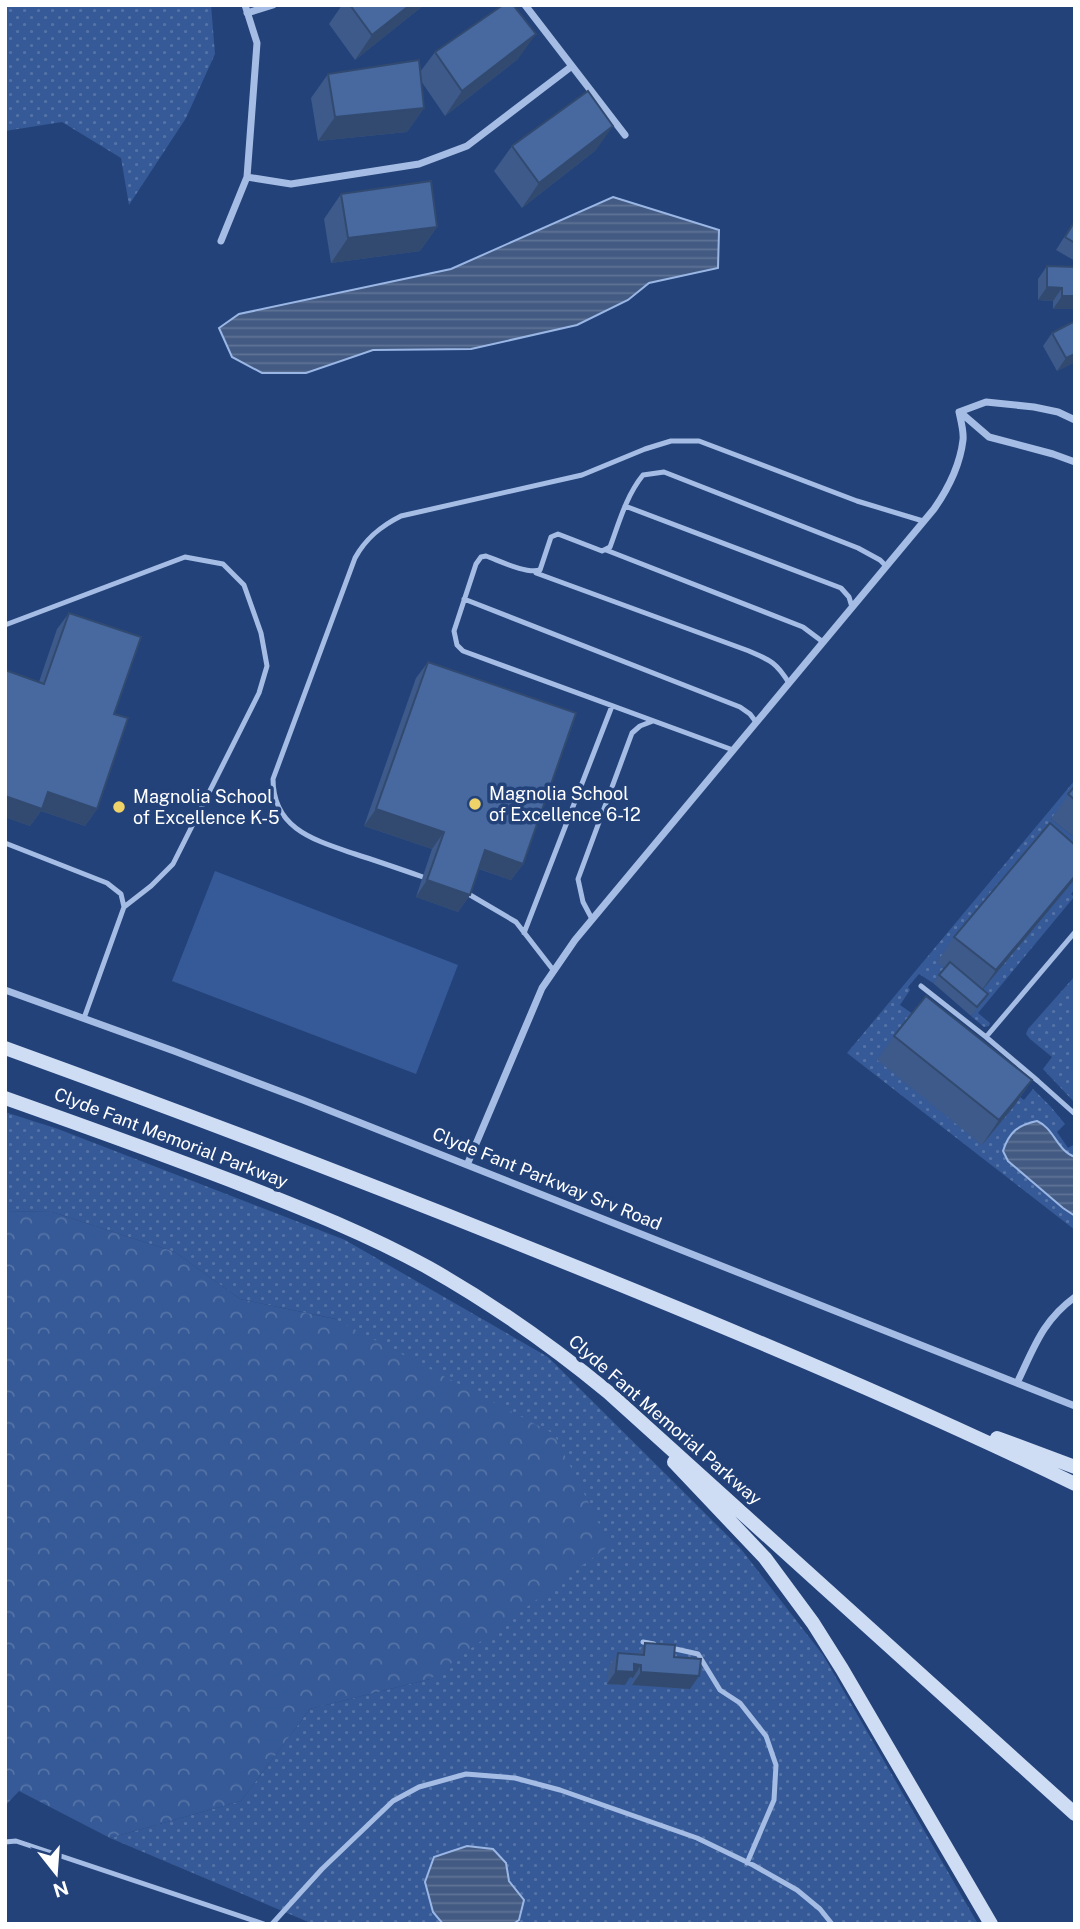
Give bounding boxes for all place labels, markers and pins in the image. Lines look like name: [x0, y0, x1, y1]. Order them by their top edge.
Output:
place label: Magnolia School of Excellence 6-12: [489, 783, 641, 825]
place label: Magnolia School of Excellence K-5: [133, 786, 280, 828]
marker: Magnolia School of Excellence 6-12: [467, 796, 483, 812]
marker: Magnolia School of Excellence K-5: [111, 799, 127, 815]

